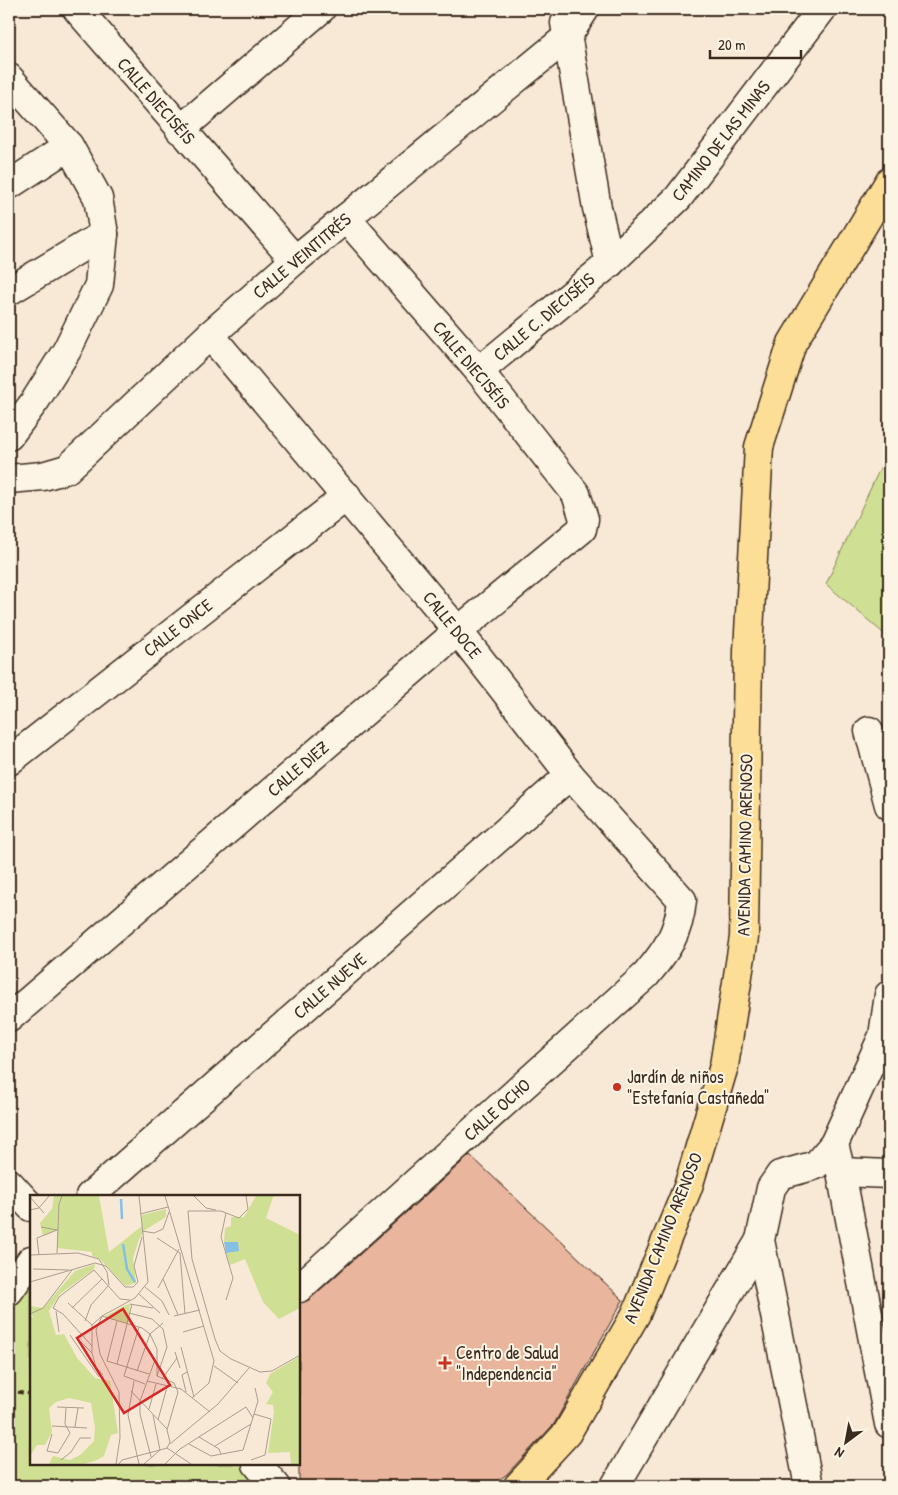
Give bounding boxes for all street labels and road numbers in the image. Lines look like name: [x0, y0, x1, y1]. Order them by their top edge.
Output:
street label: CALLE DIECISÉIS: [112, 52, 201, 150]
street label: CAMINO DE LAS MINAS: [665, 75, 776, 206]
street label: CALLE VEINTITRÉS: [247, 207, 356, 304]
street label: CALLE C. DIECISÉIS: [488, 267, 600, 367]
street label: CALLE DIECISÉIS: [427, 315, 516, 414]
street label: CALLE DOCE: [417, 586, 487, 664]
street label: CALLE ONCE: [138, 593, 218, 663]
street label: CALLE DIEZ: [262, 735, 334, 802]
street label: AVENIDA CAMINO ARENOSO: [730, 754, 759, 936]
street label: CALLE NUEVE: [288, 947, 372, 1024]
street label: CALLE OCHO: [458, 1073, 536, 1147]
street label: AVENIDA CAMINO ARENOSO: [617, 1149, 708, 1327]

